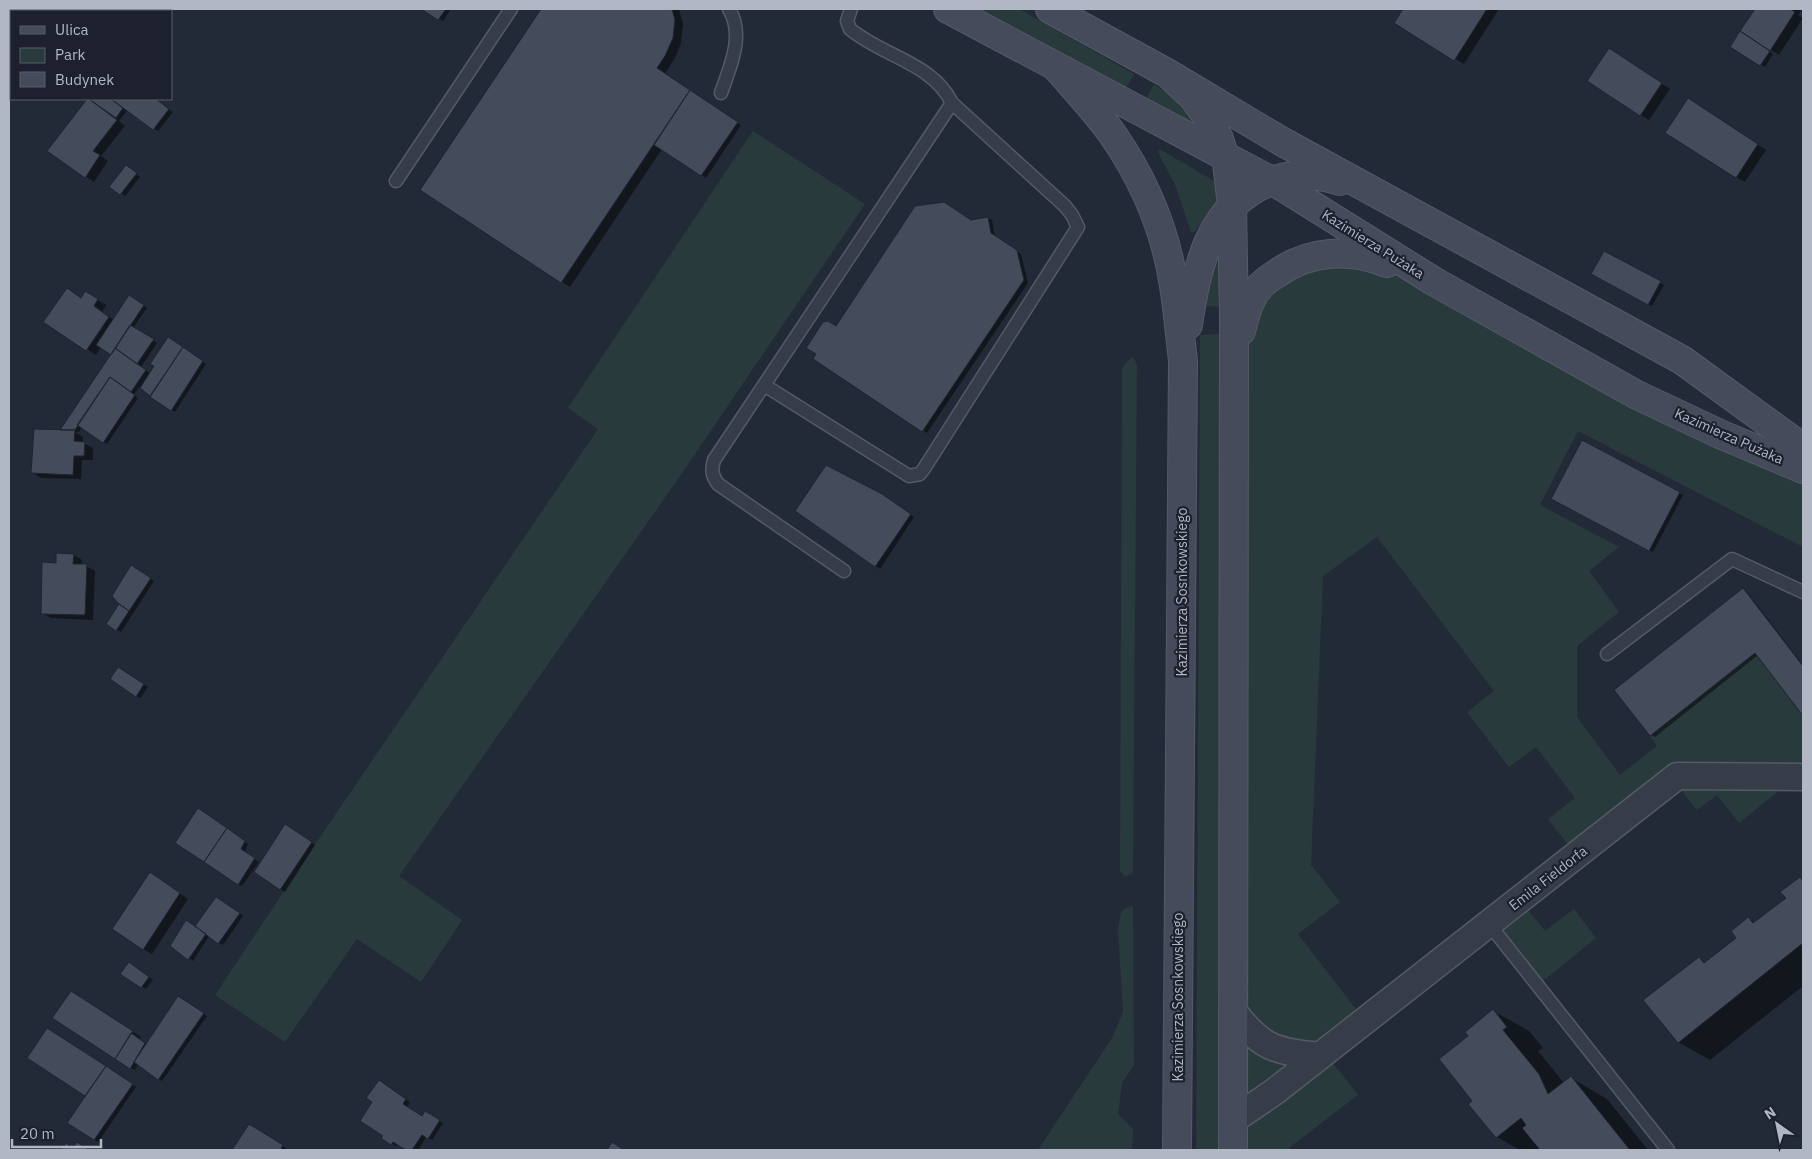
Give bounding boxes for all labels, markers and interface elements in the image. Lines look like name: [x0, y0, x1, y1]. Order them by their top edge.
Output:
legend: [10, 10, 172, 100]
text: Ulica: [55, 20, 89, 39]
text: Park: [55, 45, 85, 64]
text: Budynek: [55, 70, 114, 89]
street label: Kazimierza Pużaka: [1319, 205, 1428, 283]
street label: Kazimierza Pużaka: [1672, 404, 1787, 468]
street label: Kazimierza Sosnkowskiego: [1173, 507, 1191, 676]
street label: Emila Fieldorfa: [1505, 842, 1591, 914]
street label: Kazimierza Sosnkowskiego: [1169, 912, 1187, 1081]
north arrow: [1752, 1099, 1802, 1149]
text: N: [1761, 1103, 1779, 1123]
scale bar: [12, 1116, 101, 1148]
text: 20 m: [20, 1124, 55, 1143]

